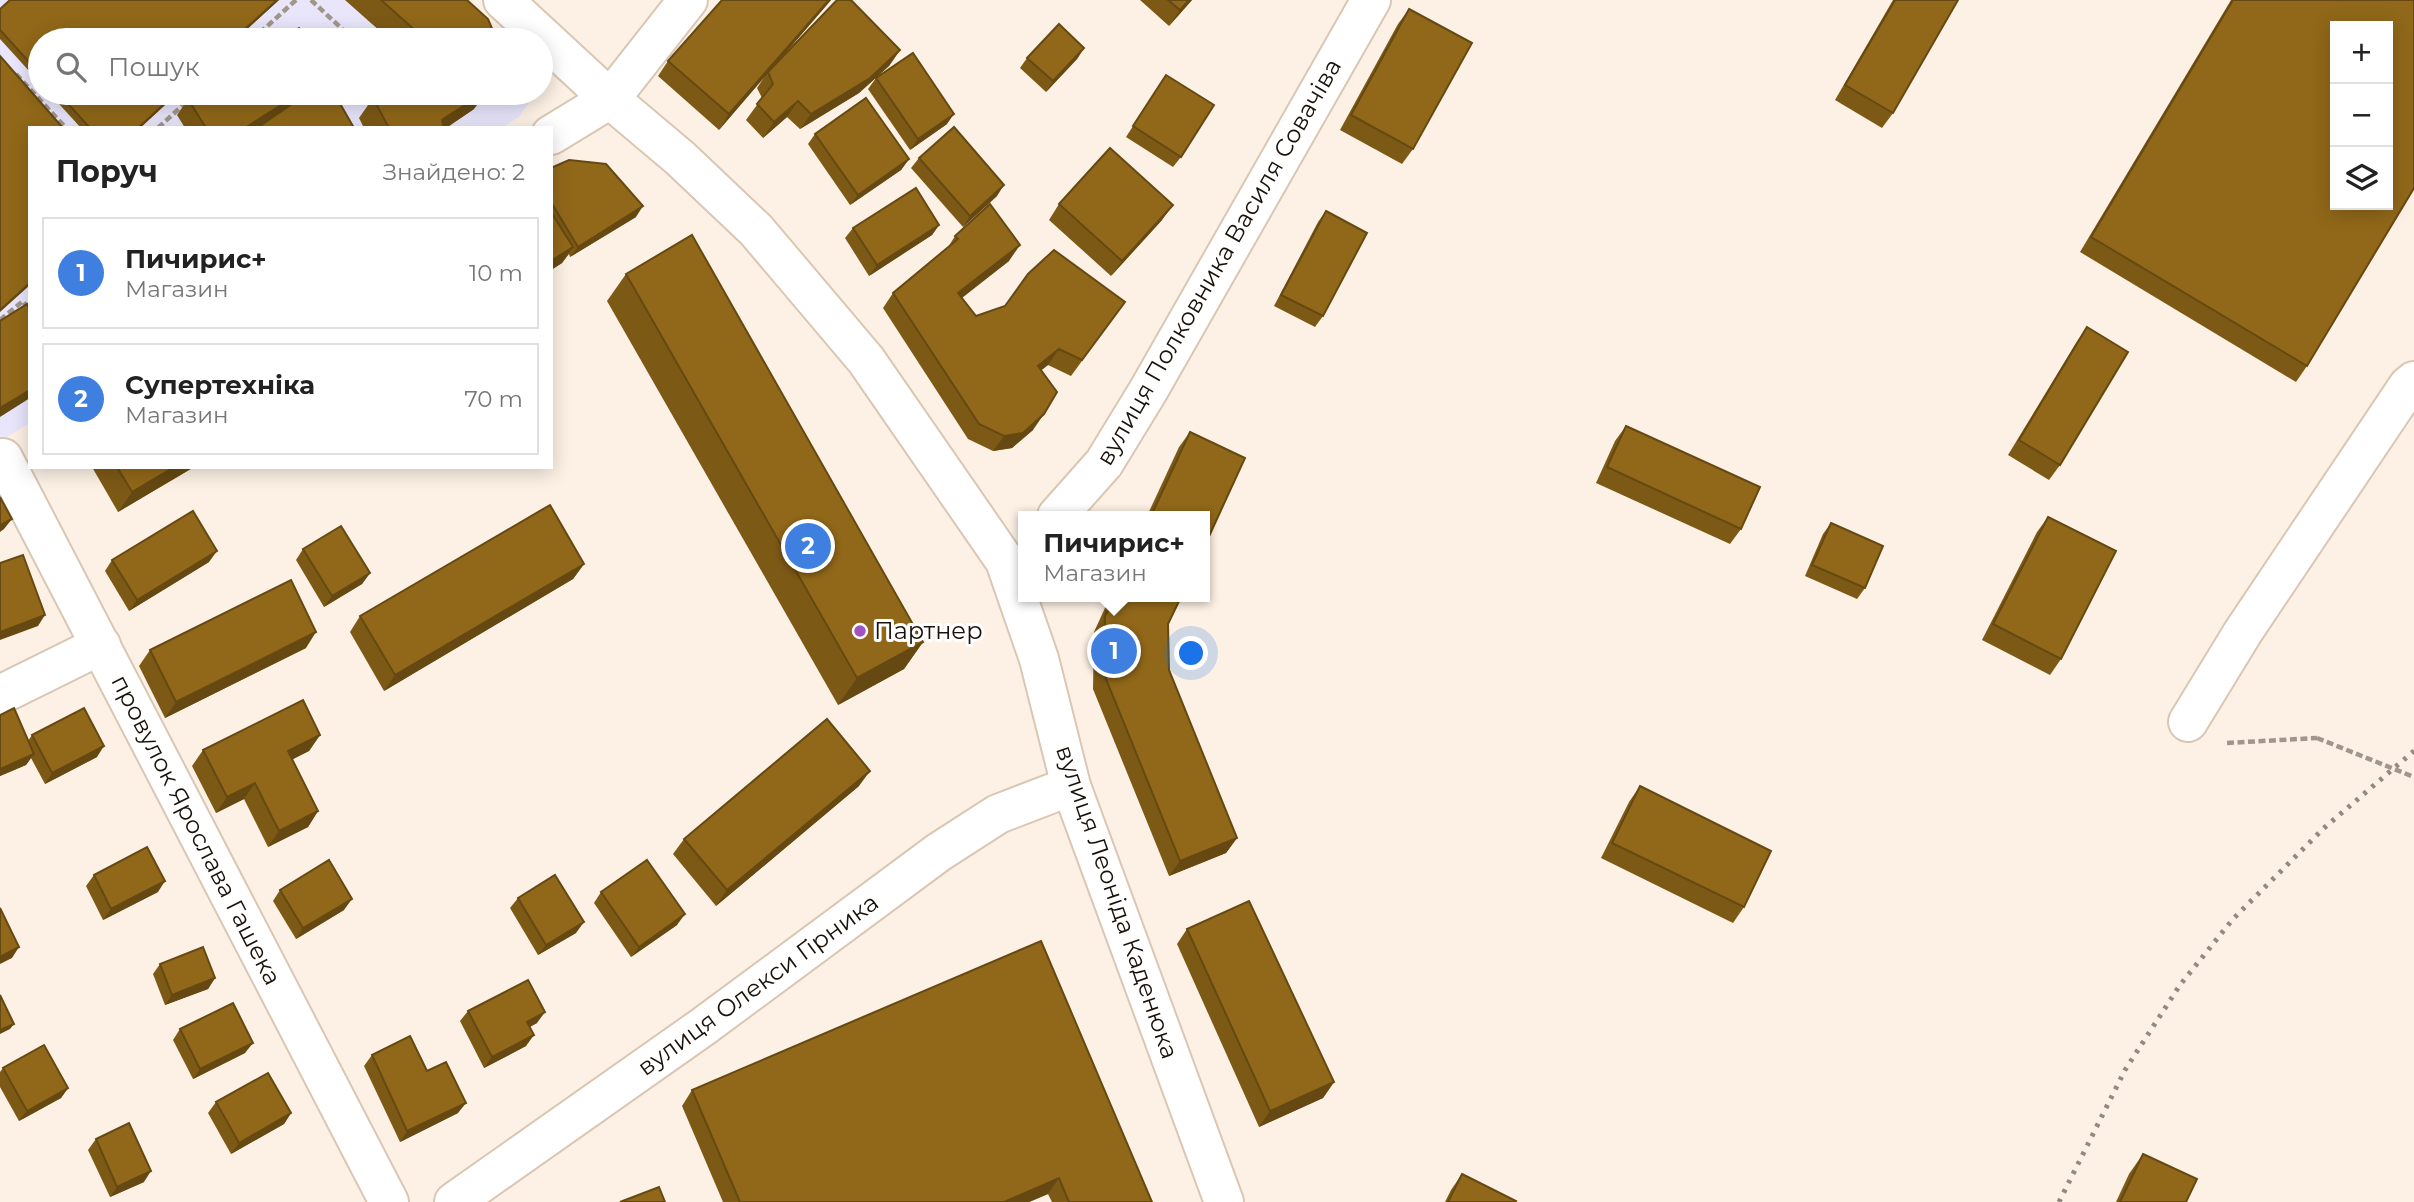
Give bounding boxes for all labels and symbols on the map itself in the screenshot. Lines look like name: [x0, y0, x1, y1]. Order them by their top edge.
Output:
street label: вулиця Полковника Василя Совачіва: [1090, 53, 1347, 470]
pin: 2: [785, 520, 831, 572]
place label: Партнер: [874, 616, 983, 645]
marker: Партнер: [852, 623, 868, 639]
pin: 1: [1091, 625, 1137, 677]
your location: [1174, 636, 1208, 670]
street label: провулок Ярослава Гашека: [105, 670, 288, 990]
street label: вулиця Леоніда Каденюка: [1050, 741, 1185, 1062]
street label: вулиця Олекси Гірника: [632, 887, 884, 1082]

